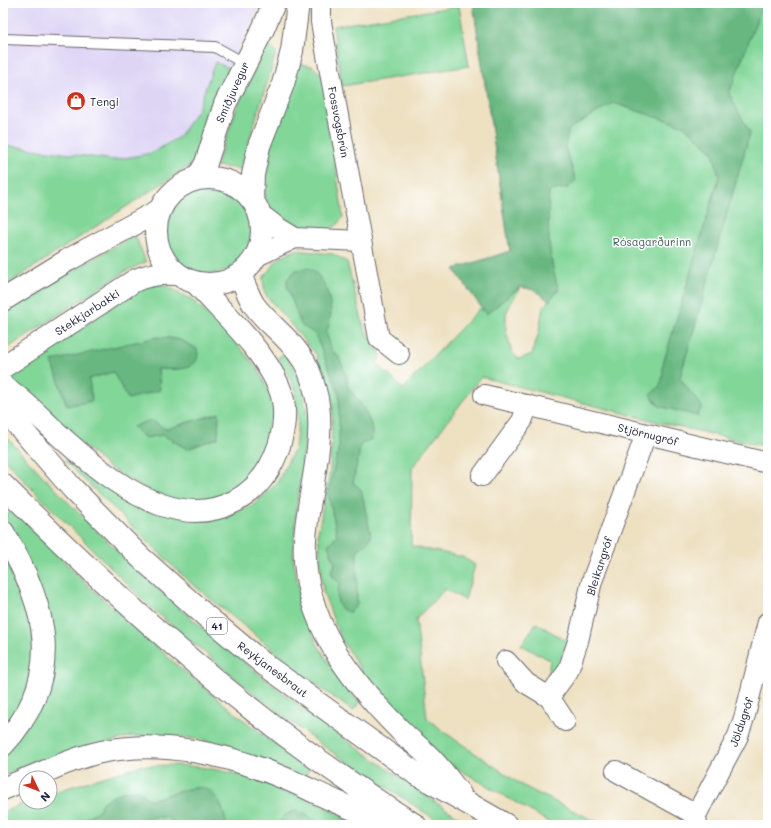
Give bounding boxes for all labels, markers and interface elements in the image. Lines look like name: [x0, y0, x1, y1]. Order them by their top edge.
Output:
street label: Smiðjuvegur: [212, 59, 252, 125]
street label: Fossvogsbrún: [325, 85, 353, 159]
shop icon: Tengi: [65, 90, 87, 112]
place label: Tengi: [90, 94, 119, 109]
park label: Rósagarðurinn: [613, 234, 691, 249]
street label: Stekkjarbakki: [52, 285, 122, 339]
street label: Stjörnugróf: [616, 419, 680, 449]
street label: Bleikargróf: [582, 534, 616, 597]
road number: 41: [207, 618, 227, 634]
street label: Reykjanesbraut: [235, 638, 311, 701]
street label: Jöldugróf: [726, 695, 757, 749]
north arrow: [18, 770, 58, 810]
text: N: [37, 789, 54, 805]

